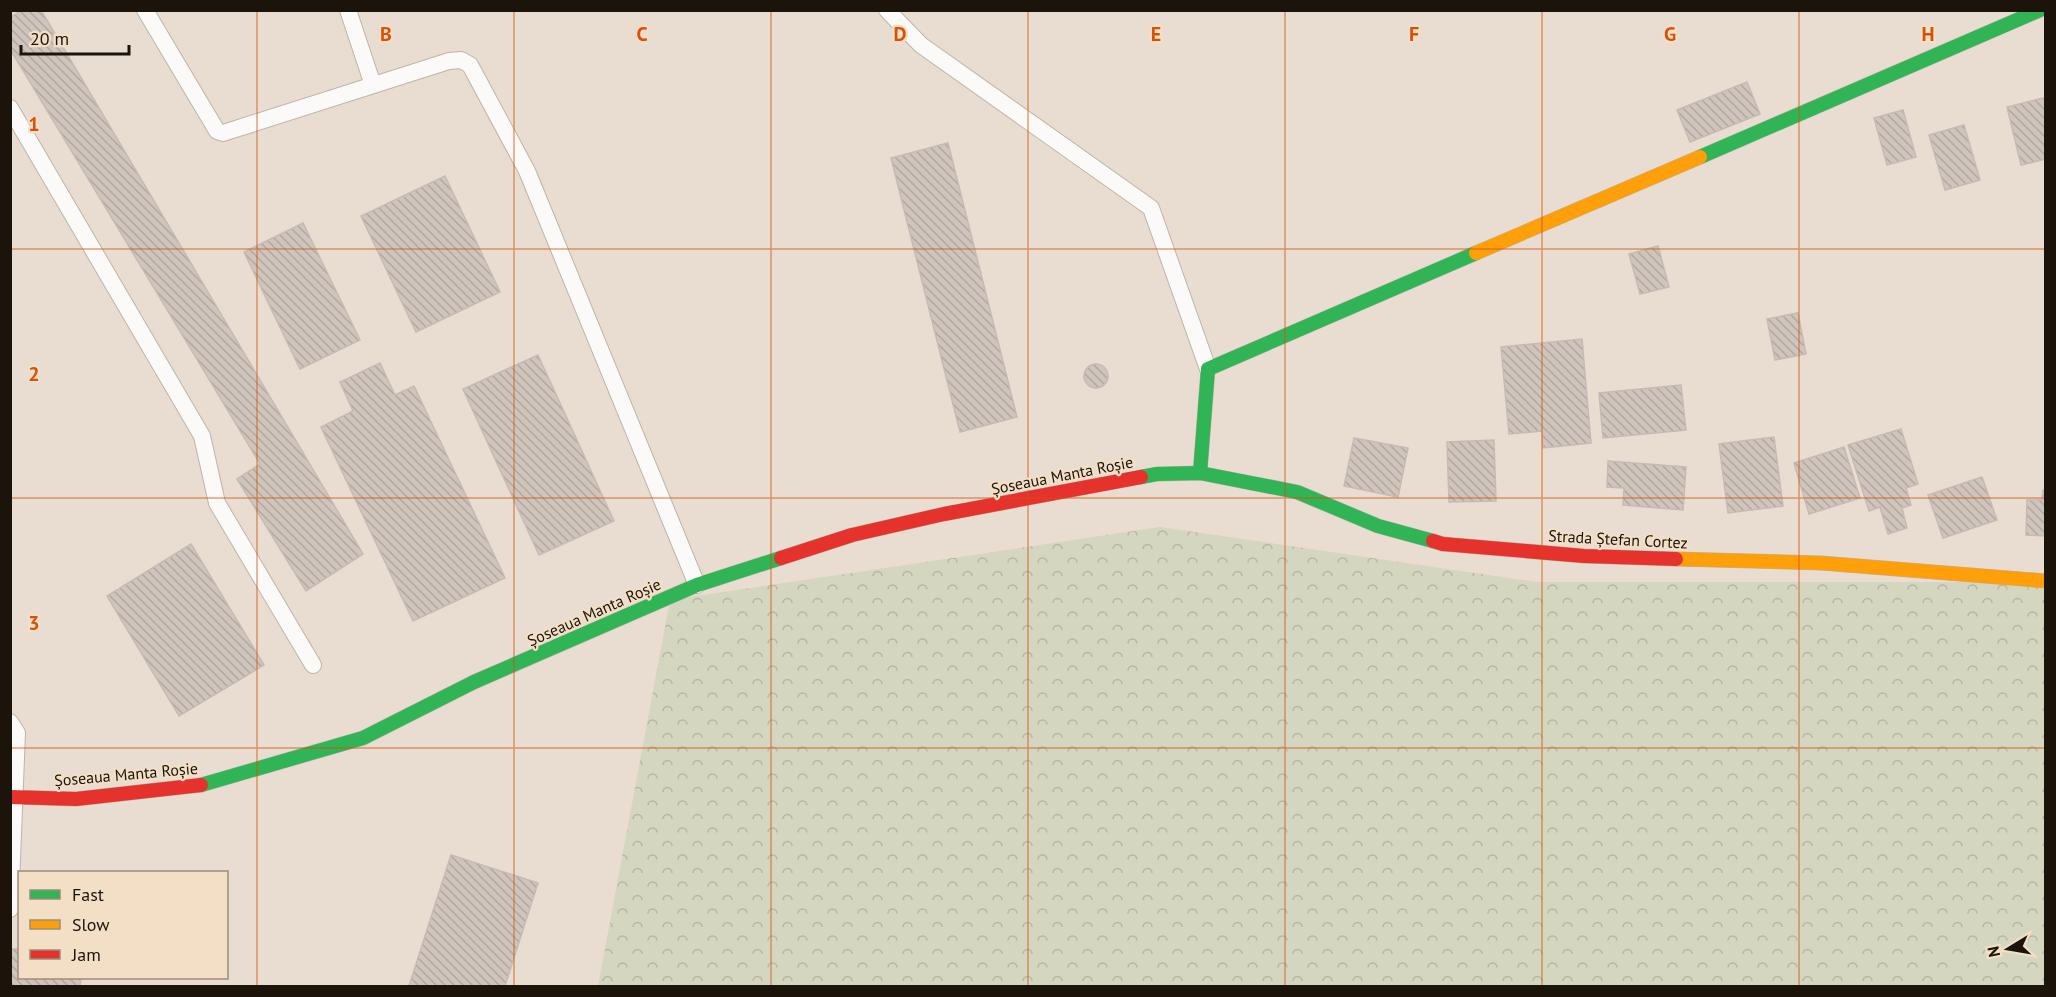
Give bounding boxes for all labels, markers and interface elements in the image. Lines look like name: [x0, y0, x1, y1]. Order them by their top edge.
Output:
scale bar: [21, 18, 129, 56]
text: B: [380, 21, 392, 47]
text: C: [636, 21, 648, 47]
text: D: [894, 21, 907, 47]
text: E: [1151, 21, 1161, 47]
text: F: [1409, 21, 1419, 47]
text: G: [1664, 21, 1676, 47]
text: H: [1921, 21, 1935, 47]
text: 20 m: [30, 27, 69, 50]
text: 1: [28, 111, 40, 137]
text: 2: [28, 361, 40, 387]
street label: Șoseaua Manta Roșie: [989, 451, 1135, 499]
street label: Strada Ștefan Cortez: [1548, 525, 1688, 553]
street label: Șoseaua Manta Roșie: [524, 574, 664, 650]
text: 3: [28, 610, 40, 636]
street label: Șoseaua Manta Roșie: [53, 758, 199, 790]
legend: [18, 871, 228, 979]
text: Fast: [72, 883, 104, 906]
text: Slow: [72, 913, 110, 936]
north arrow: [1978, 919, 2038, 979]
text: Jam: [71, 943, 101, 966]
text: N: [1982, 945, 2004, 959]

